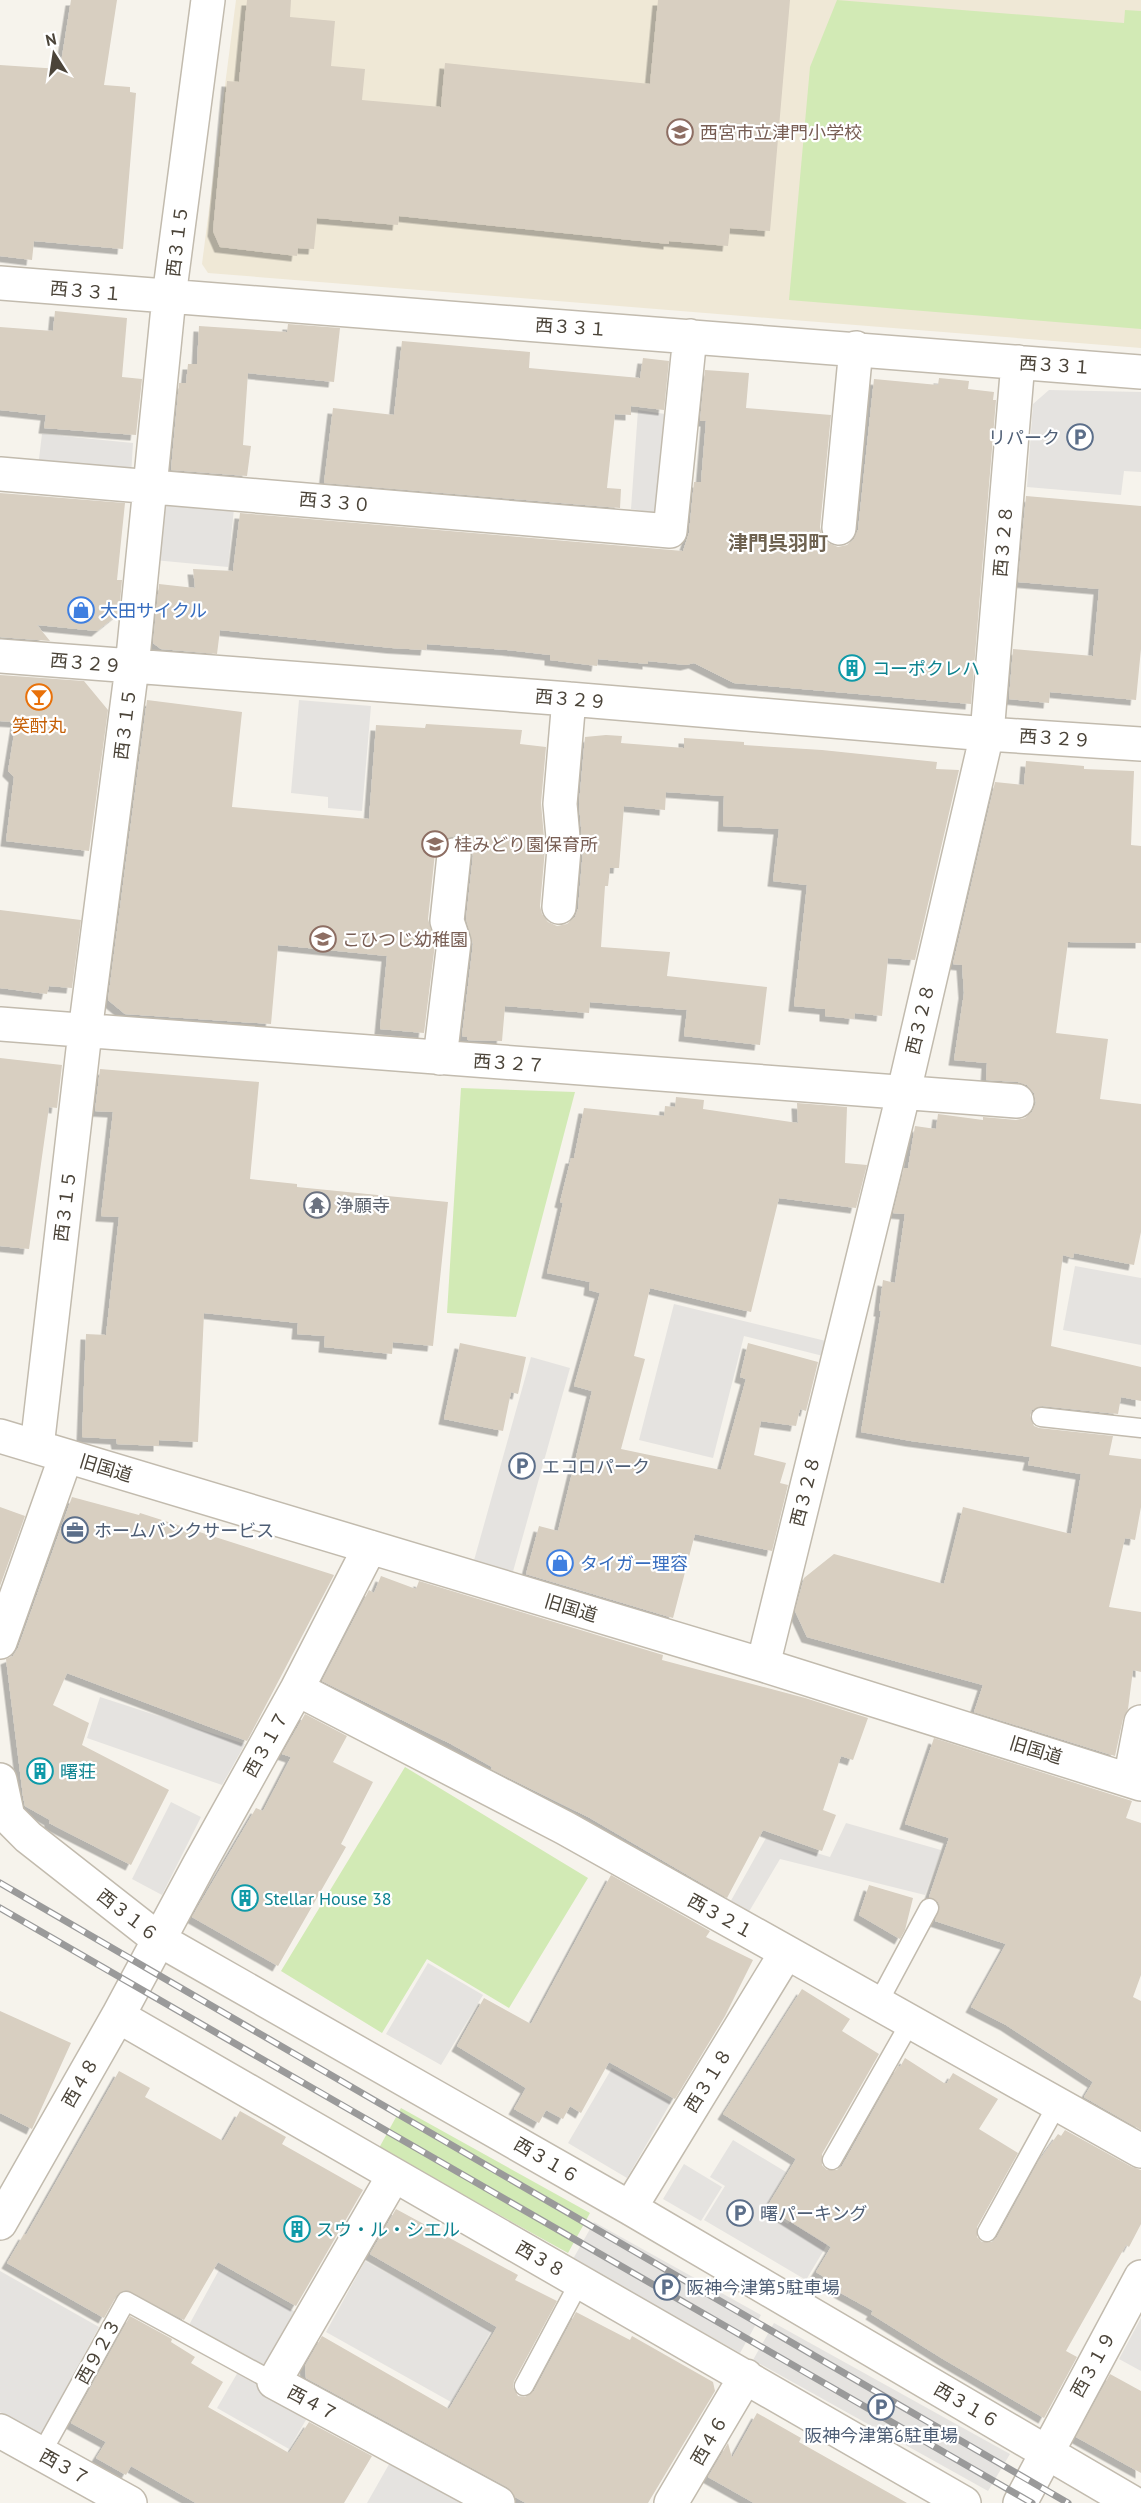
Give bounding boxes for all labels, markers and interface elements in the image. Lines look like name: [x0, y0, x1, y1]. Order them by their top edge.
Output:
north arrow: [24, 24, 84, 84]
text: N: [44, 28, 58, 50]
school or university icon: 西宮市立津門小学校: [665, 117, 695, 147]
place label: 西宮市立津門小学校: [700, 121, 862, 144]
street label: 西３１５: [161, 204, 193, 278]
street label: 西３３１: [49, 276, 123, 306]
street label: 西３３１: [534, 313, 608, 341]
street label: 西３３１: [1018, 351, 1092, 379]
parking icon: リパーク: [1065, 422, 1095, 452]
place label: リパーク: [988, 426, 1060, 449]
street label: 西３３０: [298, 487, 372, 517]
street label: 西３２８: [988, 504, 1018, 578]
district label: 津門呉羽町: [728, 530, 828, 556]
shop icon: 大田サイクル: [66, 595, 96, 625]
place label: 大田サイクル: [100, 599, 207, 622]
street label: 西３２９: [49, 648, 123, 678]
building icon: コーポクレハ: [837, 653, 867, 683]
place label: コーポクレハ: [872, 657, 980, 680]
bar icon: 笑酎丸: [24, 682, 54, 712]
street label: 西３２９: [534, 684, 608, 714]
street label: 西３１５: [109, 687, 141, 761]
place label: 笑酎丸: [12, 714, 66, 737]
street label: 西３２９: [1018, 724, 1092, 752]
school or university icon: 桂みどり園保育所: [420, 829, 450, 859]
place label: 桂みどり園保育所: [454, 833, 598, 856]
school or university icon: こひつじ幼稚園: [308, 924, 338, 954]
place label: こひつじ幼稚園: [342, 928, 468, 951]
street label: 西３２８: [901, 981, 939, 1057]
street label: 西３２７: [472, 1049, 546, 1077]
street label: 西３１５: [49, 1169, 81, 1243]
temple icon: 浄願寺: [302, 1190, 332, 1220]
place label: 浄願寺: [336, 1194, 390, 1217]
street label: 旧国道: [77, 1449, 135, 1487]
parking icon: エコロパーク: [507, 1451, 537, 1481]
street label: 西３２８: [785, 1453, 825, 1529]
place label: エコロパーク: [542, 1455, 650, 1478]
office icon: ホームバンクサービス: [60, 1515, 90, 1545]
place label: ホームバンクサービス: [94, 1519, 274, 1542]
shop icon: タイガー理容: [545, 1548, 575, 1578]
place label: タイガー理容: [580, 1552, 688, 1575]
street label: 旧国道: [542, 1589, 600, 1627]
street label: 西３１７: [238, 1707, 294, 1781]
street label: 旧国道: [1007, 1731, 1065, 1769]
building icon: 曙荘: [25, 1756, 55, 1786]
place label: 曙荘: [60, 1760, 96, 1783]
building icon: Stellar House 38: [230, 1883, 260, 1913]
street label: 西３１６: [93, 1884, 163, 1946]
place label: Stellar House 38: [264, 1887, 392, 1910]
street label: 西３２１: [684, 1888, 758, 1944]
street label: 西３１８: [679, 2043, 737, 2117]
street label: 西４８: [57, 2053, 103, 2111]
street label: 西３１６: [510, 2132, 584, 2188]
parking icon: 曙パーキング: [725, 2198, 755, 2228]
place label: 曙パーキング: [760, 2202, 867, 2225]
building icon: スウ・ル・シエル: [282, 2214, 312, 2244]
place label: スウ・ル・シエル: [316, 2218, 460, 2241]
street label: 西３８: [512, 2236, 570, 2282]
parking icon: 阪神今津第5駐車場: [652, 2272, 682, 2302]
place label: 阪神今津第5駐車場: [686, 2276, 840, 2299]
street label: 西９２３: [70, 2314, 126, 2388]
street label: 西３１９: [1065, 2327, 1121, 2401]
street label: 西３１６: [930, 2377, 1004, 2433]
street label: 西４７: [284, 2380, 342, 2426]
parking icon: 阪神今津第6駐車場: [866, 2392, 896, 2422]
street label: 西４６: [686, 2411, 732, 2469]
place label: 阪神今津第6駐車場: [804, 2424, 958, 2447]
street label: 西３７: [36, 2444, 94, 2490]

